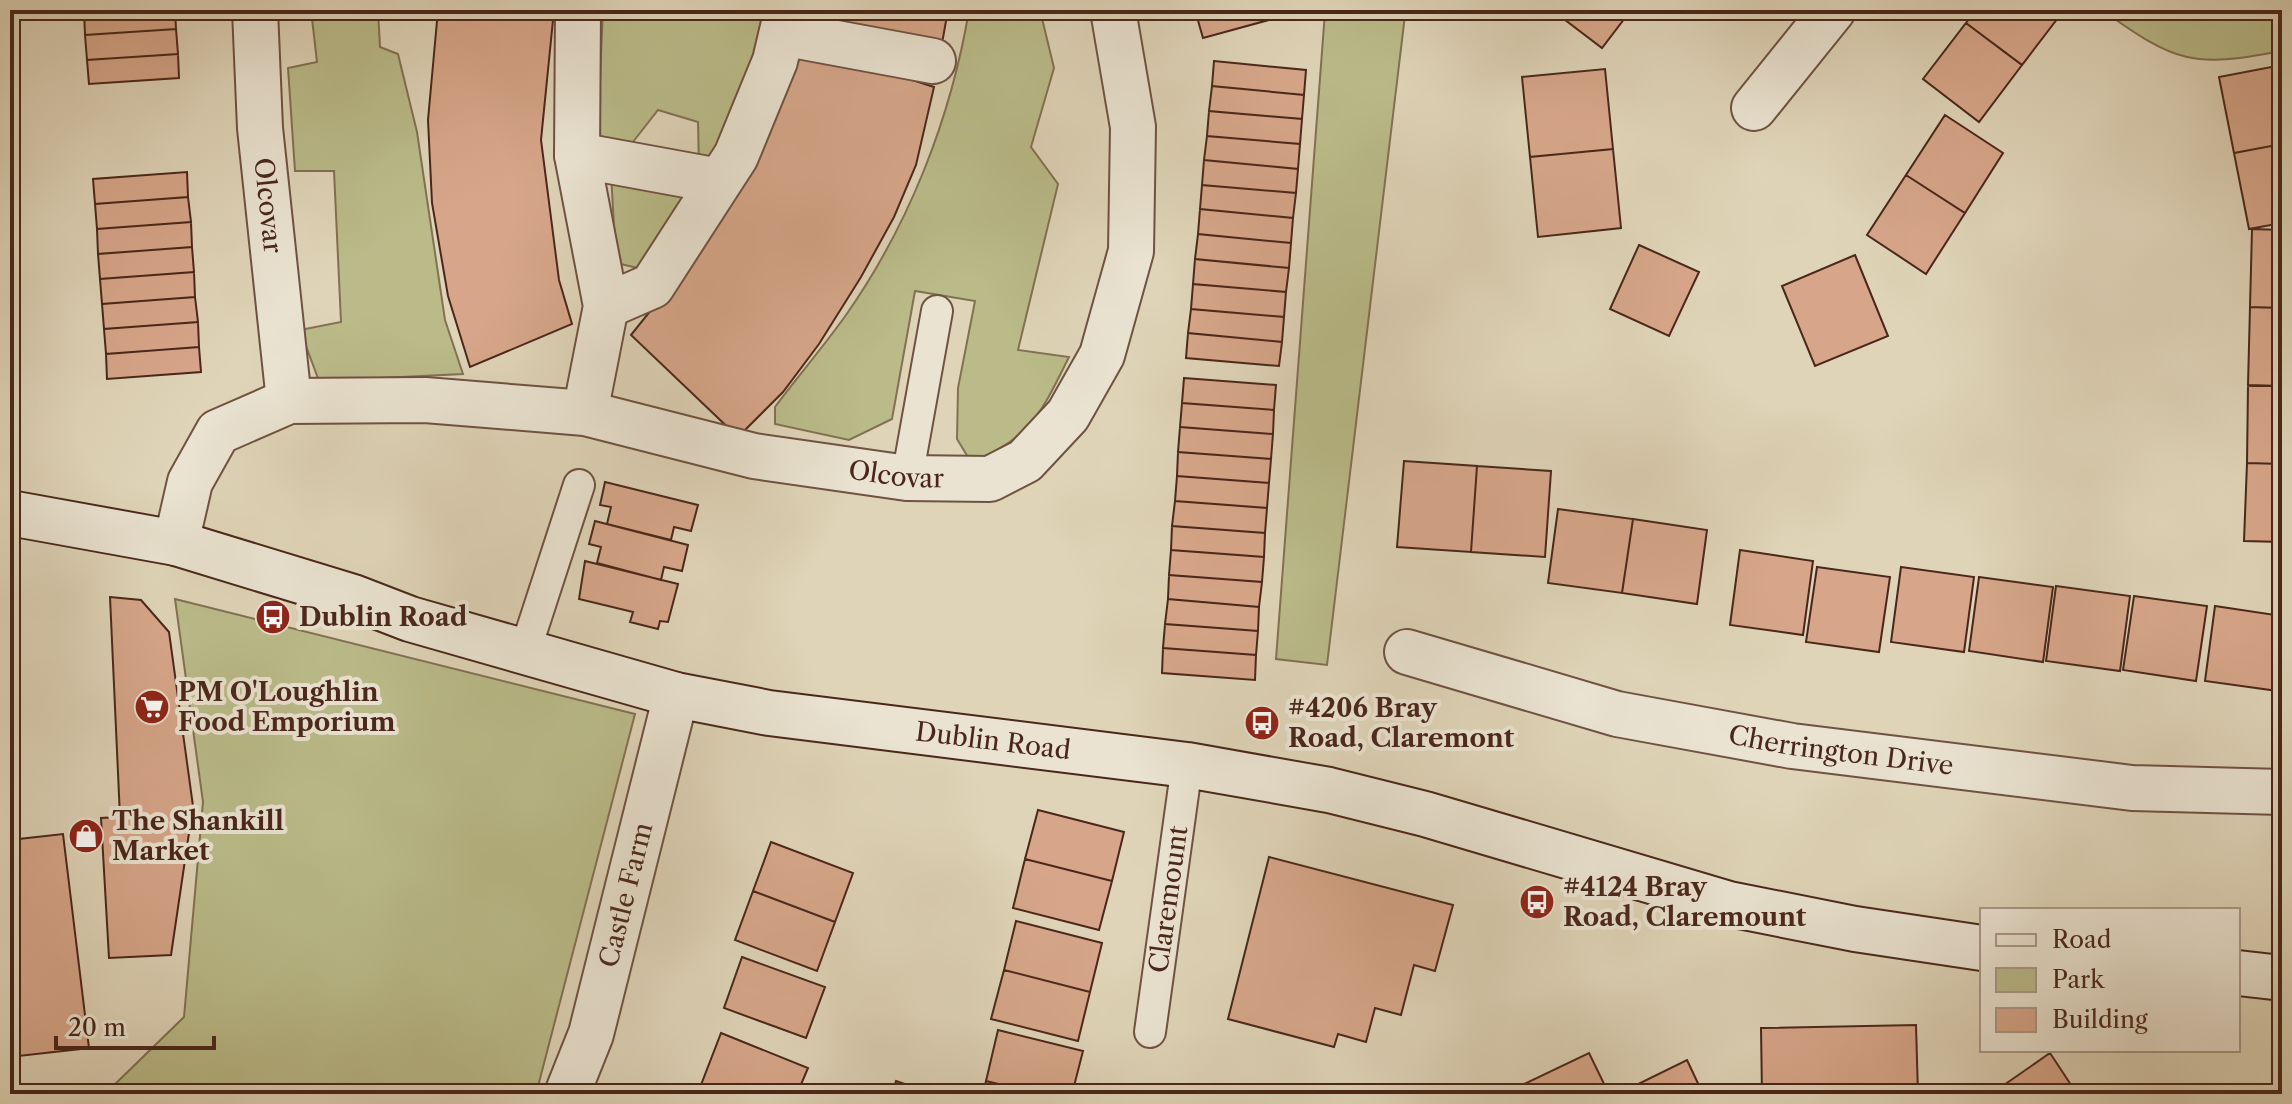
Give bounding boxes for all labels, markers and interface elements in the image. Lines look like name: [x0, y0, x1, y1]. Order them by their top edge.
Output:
street label: Olcovar: [247, 156, 289, 255]
street label: Olcovar: [846, 454, 944, 494]
bus stop icon: Dublin Road: [254, 598, 292, 636]
place label: Dublin Road: [299, 601, 467, 633]
place label: PM O'Loughlin Food Emporium: [178, 676, 395, 738]
supermarket icon: PM O'Loughlin Food Emporium: [133, 688, 171, 726]
place label: #4206 Bray Road, Claremont: [1288, 692, 1515, 754]
bus stop icon: #4206 Bray Road, Claremont: [1243, 704, 1281, 742]
street label: Dublin Road: [914, 715, 1073, 766]
street label: Cherrington Drive: [1726, 719, 1955, 782]
place label: The Shankill Market: [112, 805, 284, 867]
shop icon: The Shankill Market: [67, 817, 105, 855]
street label: Castle Farm: [592, 819, 659, 971]
street label: Claremount: [1142, 823, 1195, 975]
place label: #4124 Bray Road, Claremount: [1563, 871, 1807, 933]
bus stop icon: #4124 Bray Road, Claremount: [1518, 883, 1556, 921]
legend: [1980, 908, 2240, 1052]
text: Road: [2052, 925, 2112, 954]
text: Park: [2052, 965, 2105, 994]
scale bar: [56, 1000, 214, 1050]
text: Building: [2052, 1005, 2148, 1034]
text: 20 m: [68, 1013, 126, 1042]

